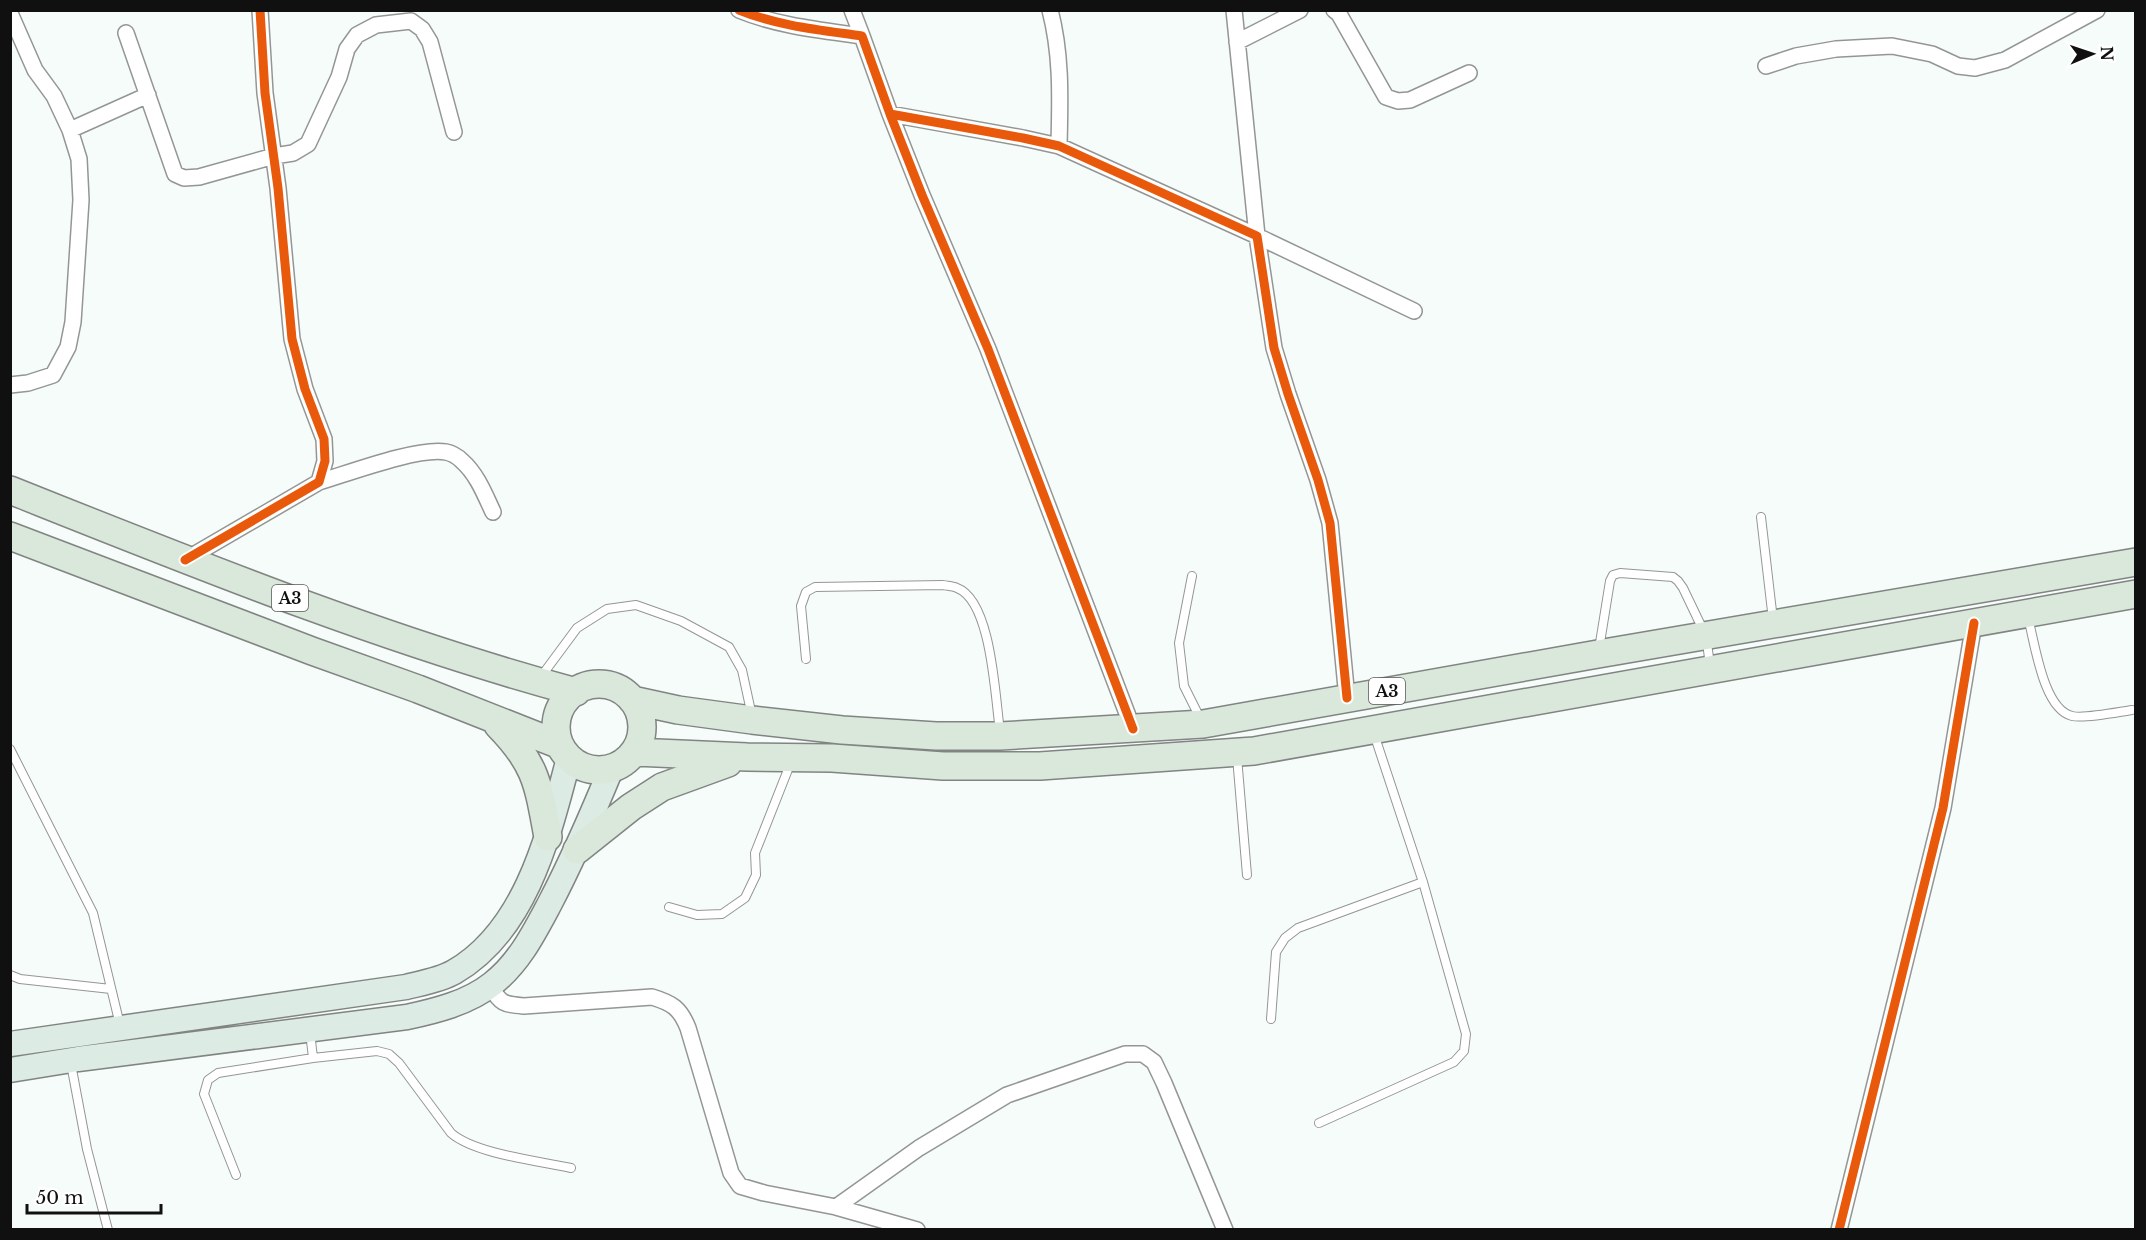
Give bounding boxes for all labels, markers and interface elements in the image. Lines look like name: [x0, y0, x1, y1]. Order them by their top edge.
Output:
north arrow: [2062, 24, 2122, 84]
text: N: [2097, 46, 2117, 61]
road number: A3: [272, 585, 308, 611]
road number: A3: [1369, 678, 1405, 704]
scale bar: [27, 1177, 160, 1215]
text: 50 m: [36, 1187, 84, 1209]

